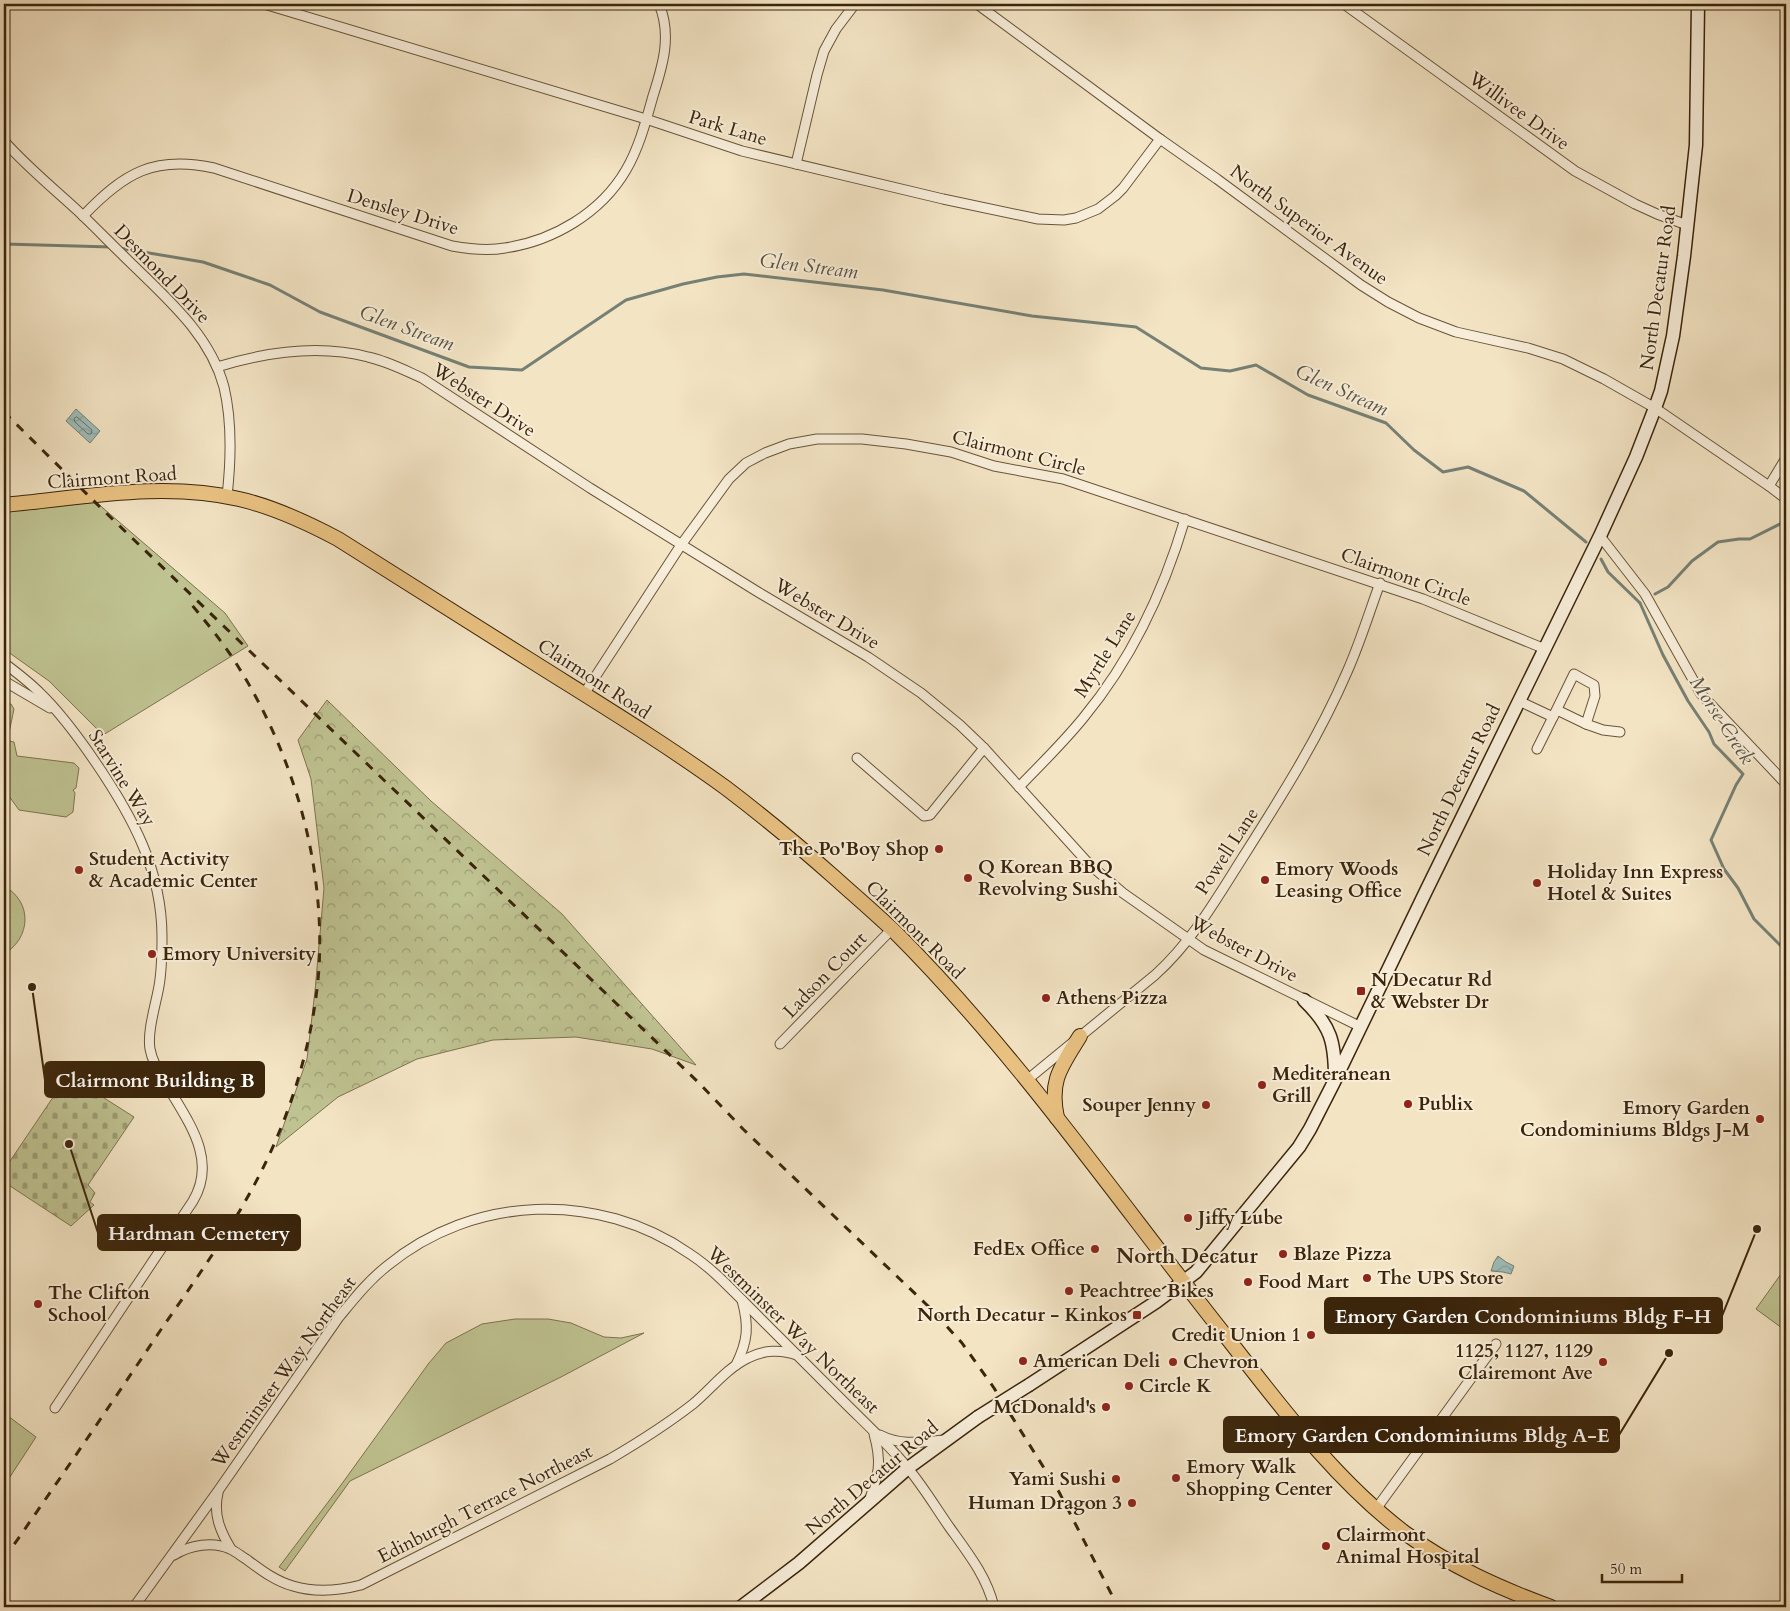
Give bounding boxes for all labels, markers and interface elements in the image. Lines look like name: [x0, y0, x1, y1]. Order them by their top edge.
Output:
street label: Willivee Drive: [1462, 65, 1575, 157]
street label: Park Lane: [686, 104, 770, 152]
street label: North Superior Avenue: [1225, 159, 1393, 291]
street label: Densley Drive: [344, 183, 462, 241]
street label: North Decatur Road: [1634, 204, 1682, 372]
street label: Desmond Drive: [108, 219, 216, 329]
water label: Glen Stream: [758, 247, 860, 285]
water label: Glen Stream: [356, 298, 458, 358]
street label: Webster Drive: [426, 356, 541, 443]
water label: Glen Stream: [1291, 358, 1393, 422]
street label: Clairmont Circle: [949, 424, 1089, 482]
street label: Clairmont Road: [46, 461, 178, 495]
street label: Clairmont Circle: [1337, 541, 1475, 613]
street label: Webster Drive: [769, 572, 885, 656]
street label: Myrtle Lane: [1068, 605, 1142, 703]
street label: Clairmont Road: [532, 633, 656, 725]
water label: Morse Creek: [1683, 670, 1761, 770]
street label: North Decatur Road: [1411, 700, 1507, 860]
street label: Starvine Way: [82, 725, 162, 831]
street label: Powell Lane: [1189, 802, 1265, 900]
place label: The Po'Boy Shop: [779, 836, 929, 862]
marker: The Po'Boy Shop: [933, 843, 945, 855]
place label: Student Activity & Academic Center: [89, 846, 258, 894]
place label: Q Korean BBQ Revolving Sushi: [978, 854, 1118, 902]
place label: Emory Woods Leasing Office: [1275, 856, 1402, 904]
place label: Holiday Inn Express Hotel & Suites: [1547, 859, 1723, 907]
marker: Student Activity & Academic Center: [73, 864, 85, 876]
marker: Q Korean BBQ Revolving Sushi: [962, 872, 974, 884]
marker: Emory Woods Leasing Office: [1259, 874, 1271, 886]
street label: Clairmont Road: [860, 875, 970, 985]
marker: Holiday Inn Express Hotel & Suites: [1531, 877, 1543, 889]
street label: Webster Drive: [1185, 909, 1303, 988]
street label: Ladson Court: [777, 926, 873, 1024]
place label: Emory University: [162, 941, 316, 967]
marker: Emory University: [146, 948, 158, 960]
place label: N Decatur Rd & Webster Dr: [1371, 967, 1492, 1015]
place label: Athens Pizza: [1056, 985, 1168, 1011]
marker: N Decatur Rd & Webster Dr: [1355, 985, 1367, 997]
marker: Athens Pizza: [1040, 992, 1052, 1004]
place label: Mediteranean Grill: [1272, 1061, 1392, 1109]
callout: Clairmont Building B: [45, 1062, 264, 1097]
text: Clairmont Building B: [55, 1067, 255, 1094]
marker: Mediteranean Grill: [1256, 1079, 1268, 1091]
place label: Publix: [1418, 1091, 1474, 1117]
place label: Souper Jenny: [1082, 1092, 1196, 1118]
place label: Emory Garden Condominiums Bldgs J-M: [1520, 1095, 1751, 1143]
marker: Publix: [1402, 1098, 1414, 1110]
marker: Souper Jenny: [1200, 1099, 1212, 1111]
marker: Emory Garden Condominiums Bldgs J-M: [1754, 1113, 1766, 1125]
place label: Jiffy Lube: [1195, 1205, 1283, 1231]
marker: Jiffy Lube: [1182, 1212, 1194, 1224]
callout: Hardman Cemetery: [98, 1215, 300, 1250]
text: Hardman Cemetery: [108, 1220, 291, 1247]
place label: FedEx Office: [973, 1236, 1085, 1262]
street label: Westminster Way Northeast: [700, 1240, 885, 1419]
place label: Blaze Pizza: [1293, 1241, 1392, 1267]
district label: North Decatur: [1116, 1242, 1258, 1271]
marker: FedEx Office: [1089, 1243, 1101, 1255]
marker: Blaze Pizza: [1277, 1248, 1289, 1260]
place label: The UPS Store: [1377, 1265, 1504, 1291]
place label: Food Mart: [1258, 1269, 1349, 1295]
street label: Westminster Way Northeast: [205, 1271, 362, 1474]
marker: The UPS Store: [1361, 1272, 1373, 1284]
marker: Food Mart: [1242, 1276, 1254, 1288]
place label: Peachtree Bikes: [1079, 1278, 1214, 1304]
place label: The Clifton School: [48, 1280, 151, 1328]
marker: Peachtree Bikes: [1063, 1285, 1075, 1297]
marker: The Clifton School: [32, 1298, 44, 1310]
callout: Emory Garden Condominiums Bldg F-H: [1325, 1298, 1722, 1333]
place label: North Decatur - Kinkos: [917, 1302, 1127, 1328]
text: Emory Garden Condominiums Bldg F-H: [1335, 1303, 1712, 1330]
marker: North Decatur - Kinkos: [1131, 1309, 1143, 1321]
place label: Credit Union 1: [1171, 1322, 1301, 1348]
marker: Credit Union 1: [1305, 1329, 1317, 1341]
place label: 1125, 1127, 1129 Clairemont Ave: [1455, 1338, 1593, 1386]
place label: American Deli: [1033, 1348, 1160, 1374]
place label: Chevron: [1183, 1349, 1260, 1375]
marker: American Deli: [1017, 1355, 1029, 1367]
marker: Chevron: [1167, 1356, 1179, 1368]
marker: 1125, 1127, 1129 Clairemont Ave: [1597, 1356, 1609, 1368]
place label: Circle K: [1139, 1373, 1212, 1399]
marker: Circle K: [1123, 1380, 1135, 1392]
place label: McDonald's: [993, 1394, 1096, 1420]
marker: McDonald's: [1100, 1401, 1112, 1413]
street label: North Decatur Road: [800, 1415, 944, 1541]
callout: Emory Garden Condominiums Bldg A-E: [1224, 1417, 1619, 1452]
text: Emory Garden Condominiums Bldg A-E: [1235, 1422, 1610, 1449]
street label: Edinburgh Terrace Northeast: [373, 1438, 597, 1570]
place label: Emory Walk Shopping Center: [1186, 1454, 1333, 1502]
place label: Yami Sushi: [1009, 1466, 1106, 1492]
marker: Emory Walk Shopping Center: [1170, 1472, 1182, 1484]
marker: Yami Sushi: [1110, 1473, 1122, 1485]
place label: Human Dragon 3: [968, 1490, 1122, 1516]
marker: Human Dragon 3: [1126, 1497, 1138, 1509]
place label: Clairmont Animal Hospital: [1336, 1522, 1480, 1570]
marker: Clairmont Animal Hospital: [1320, 1540, 1332, 1552]
scale bar: [1602, 1551, 1682, 1583]
text: 50 m: [1610, 1559, 1642, 1579]

